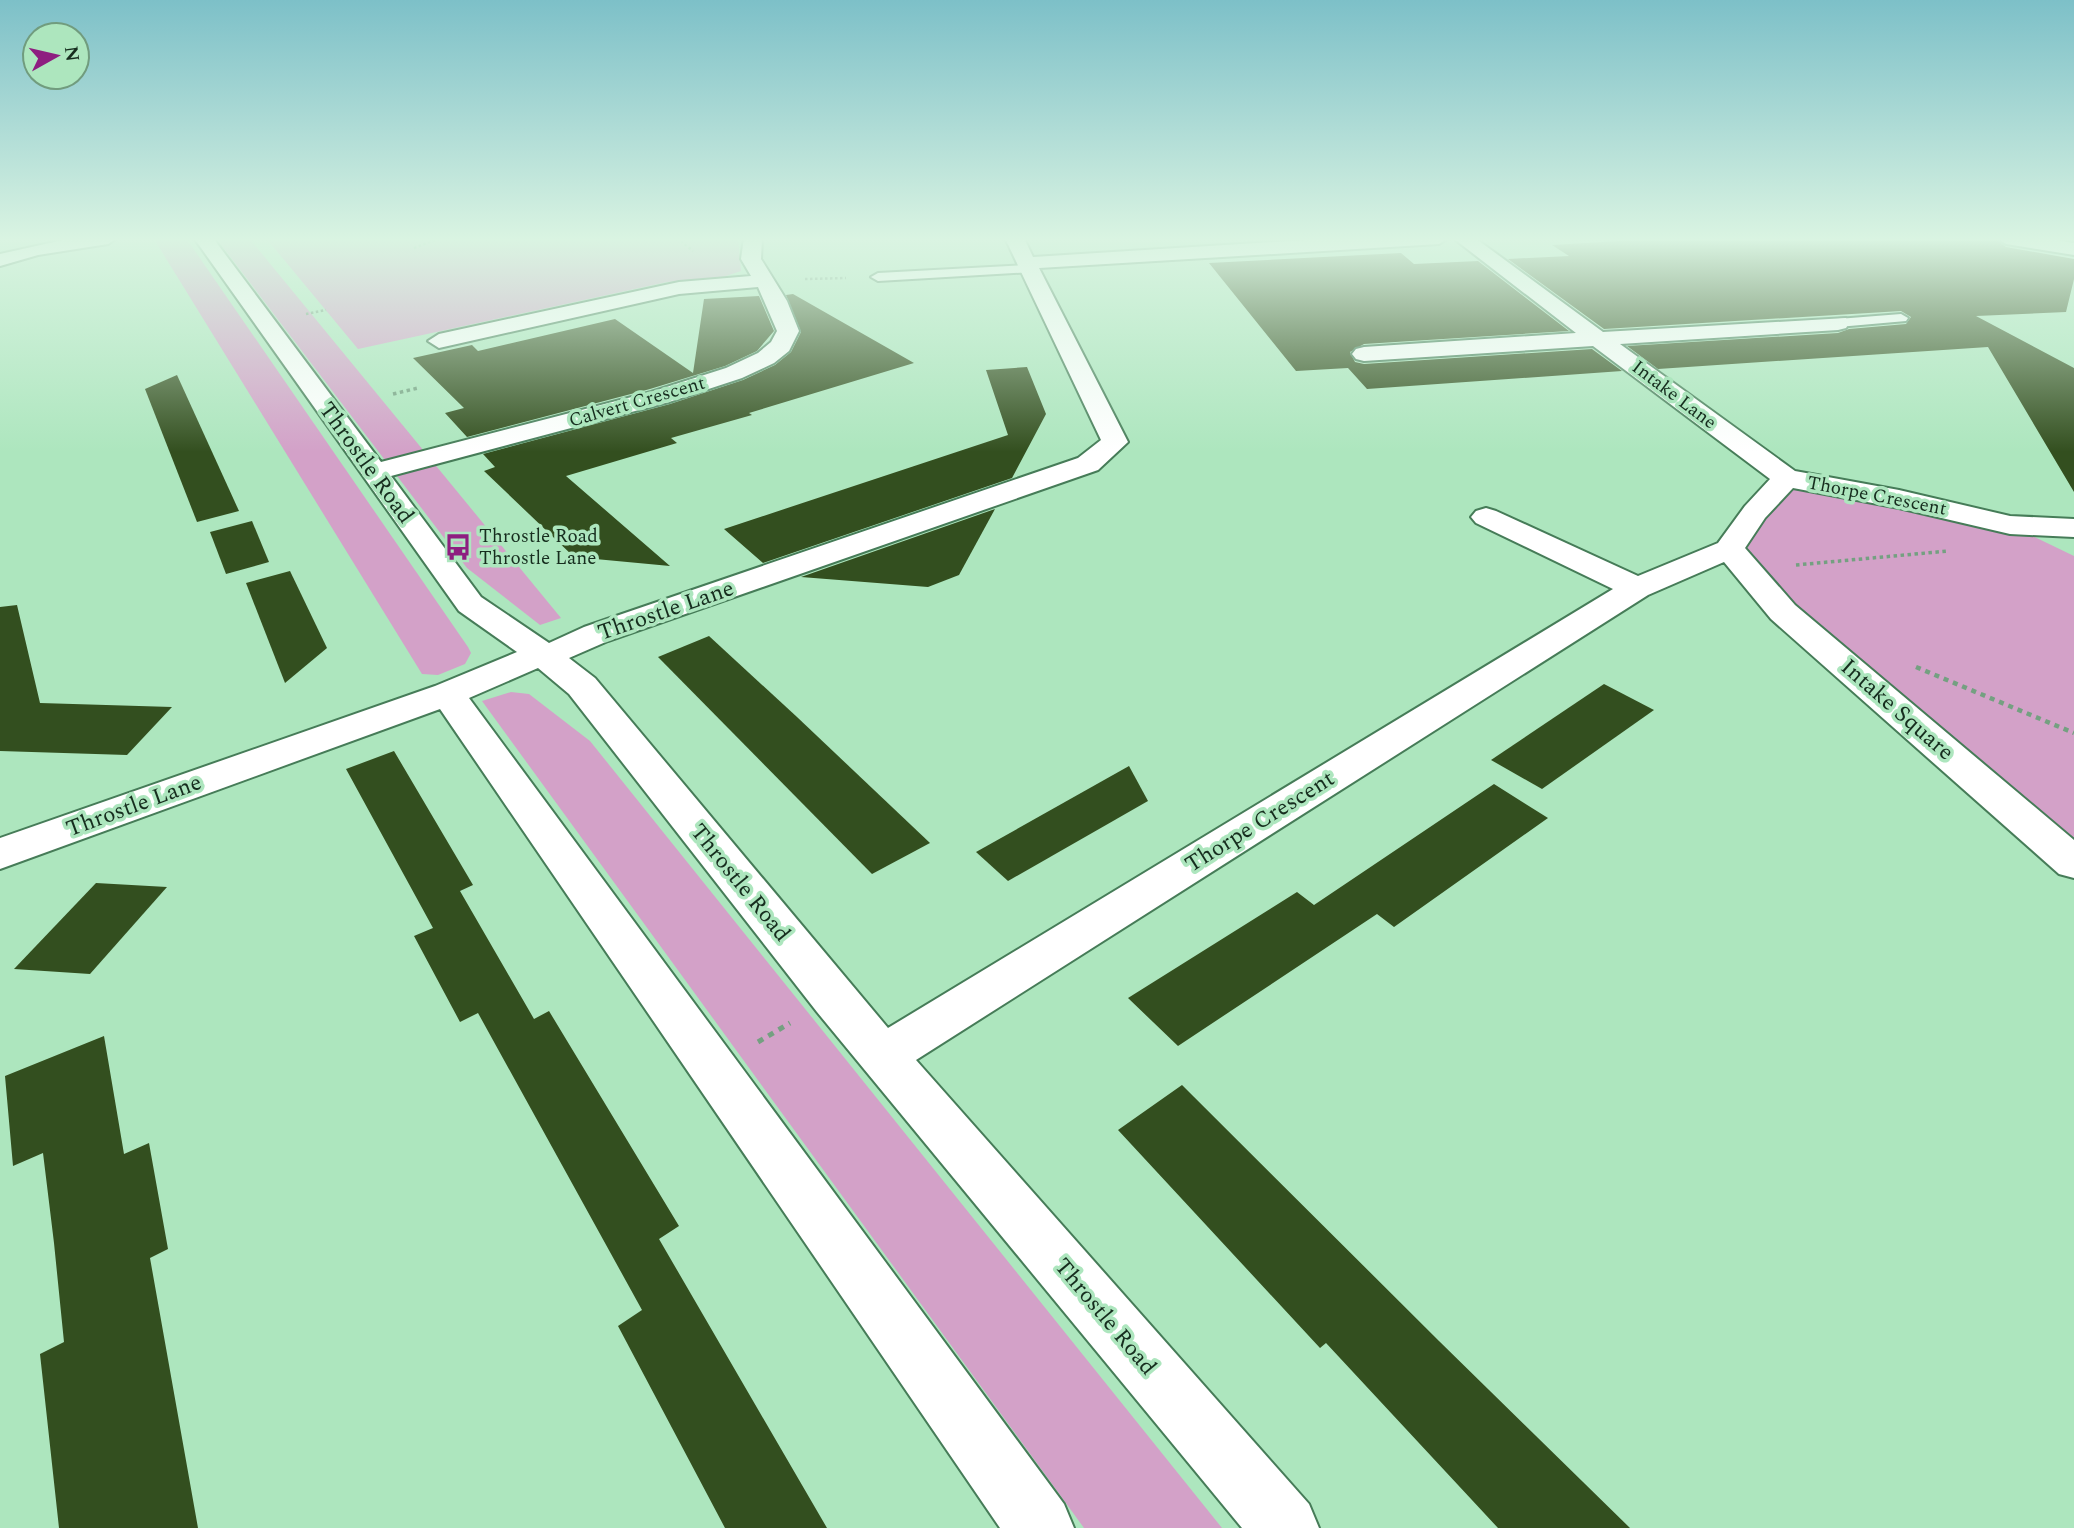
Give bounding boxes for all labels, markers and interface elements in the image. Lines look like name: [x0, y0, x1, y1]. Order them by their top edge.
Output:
north arrow: [21, 21, 91, 91]
text: N: [56, 44, 87, 64]
street label: Intake Lane: [1625, 353, 1723, 437]
street label: Calvert Crescent: [565, 369, 709, 435]
street label: Throstle Road: [310, 395, 422, 532]
street label: Thorpe Crescent: [1805, 468, 1949, 524]
place label: Throstle Road Throstle Lane: [479, 522, 598, 573]
bus stop icon: Throstle Road Throstle Lane: [443, 532, 473, 562]
street label: Throstle Lane: [593, 571, 739, 651]
street label: Intake Square: [1832, 651, 1962, 769]
street label: Thorpe Crescent: [1178, 762, 1342, 882]
street label: Throstle Lane: [61, 765, 207, 847]
street label: Throstle Road: [681, 816, 799, 950]
street label: Throstle Road: [1045, 1251, 1165, 1383]

